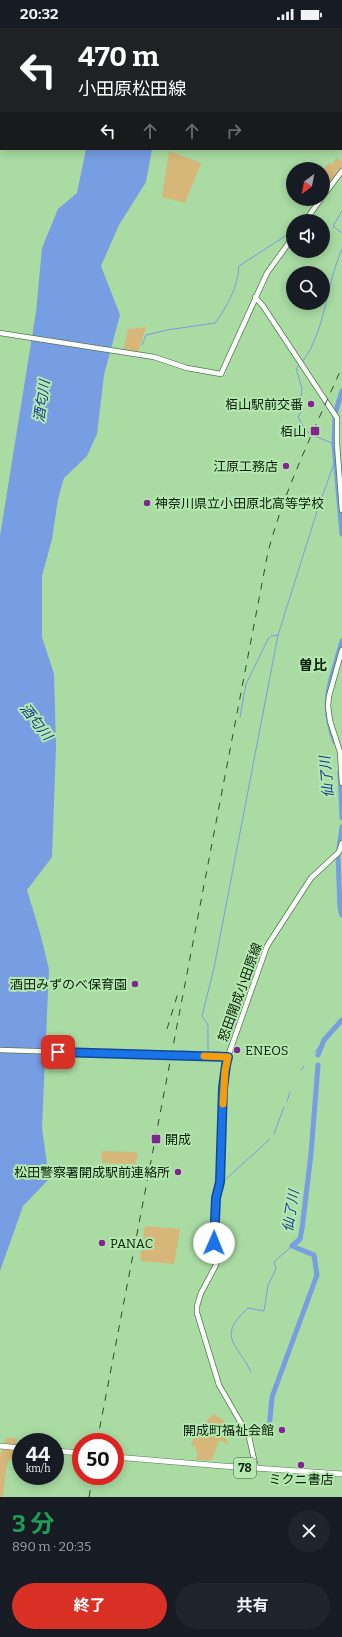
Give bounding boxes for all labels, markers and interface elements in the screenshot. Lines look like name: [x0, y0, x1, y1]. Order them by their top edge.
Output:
text: 20:32: [20, 5, 59, 23]
text: 470 m: [78, 40, 159, 73]
icon: left: [12, 44, 64, 96]
text: 小田原松田線: [78, 78, 186, 100]
icon: left: [97, 120, 119, 142]
icon: ahead: [139, 120, 161, 142]
icon: ahead: [181, 120, 203, 142]
icon: right: [223, 120, 245, 142]
north arrow: [286, 162, 330, 206]
map controls: [286, 162, 330, 310]
button: sound: [286, 214, 330, 258]
button: search: [286, 266, 330, 310]
water label: 酒匂川: [31, 377, 54, 423]
place label: 栢山駅前交番: [225, 397, 303, 412]
marker: 栢山駅前交番: [306, 399, 316, 409]
place label: 栢山: [280, 424, 306, 439]
marker: 栢山: [309, 425, 321, 437]
place label: 江原工務店: [213, 459, 278, 474]
marker: 江原工務店: [281, 461, 291, 471]
place label: 神奈川県立小田原北高等学校: [155, 496, 324, 511]
marker: 神奈川県立小田原北高等学校: [142, 498, 152, 508]
district label: 曽比: [299, 657, 327, 674]
water label: 酒匂川: [16, 700, 57, 745]
water label: 仙了川: [317, 753, 337, 799]
street label: 怒田開成小田原線: [215, 941, 265, 1043]
place label: 酒田みずのべ保育園: [10, 977, 127, 992]
marker: 酒田みずのべ保育園: [130, 979, 140, 989]
pin: [41, 1035, 75, 1069]
icon: arrive: [47, 1041, 69, 1063]
place label: ENEOS: [245, 1043, 289, 1058]
marker: ENEOS: [232, 1045, 242, 1055]
place label: 開成: [165, 1132, 191, 1147]
marker: 開成: [150, 1133, 162, 1145]
place label: 松田警察署開成駅前連絡所: [14, 1165, 170, 1180]
marker: 松田警察署開成駅前連絡所: [173, 1167, 183, 1177]
water label: 仙了川: [279, 1187, 303, 1233]
position arrow: [193, 1222, 235, 1264]
place label: PANAC: [110, 1236, 153, 1251]
marker: PANAC: [97, 1238, 107, 1248]
place label: 開成町福祉会館: [183, 1423, 274, 1438]
marker: 開成町福祉会館: [277, 1425, 287, 1435]
speed limit sign: 50: [72, 1433, 124, 1485]
text: 44: [26, 1442, 50, 1466]
road number: 78: [234, 1458, 256, 1478]
marker: ミクニ書店: [296, 1460, 306, 1470]
text: km/h: [26, 1463, 50, 1475]
place label: ミクニ書店: [268, 1472, 334, 1487]
text: 3 分: [12, 1510, 54, 1538]
button: close: [288, 1510, 330, 1552]
text: 890 m · 20:35: [12, 1539, 91, 1554]
button: 終了: [12, 1583, 167, 1629]
button: 共有: [175, 1583, 330, 1629]

